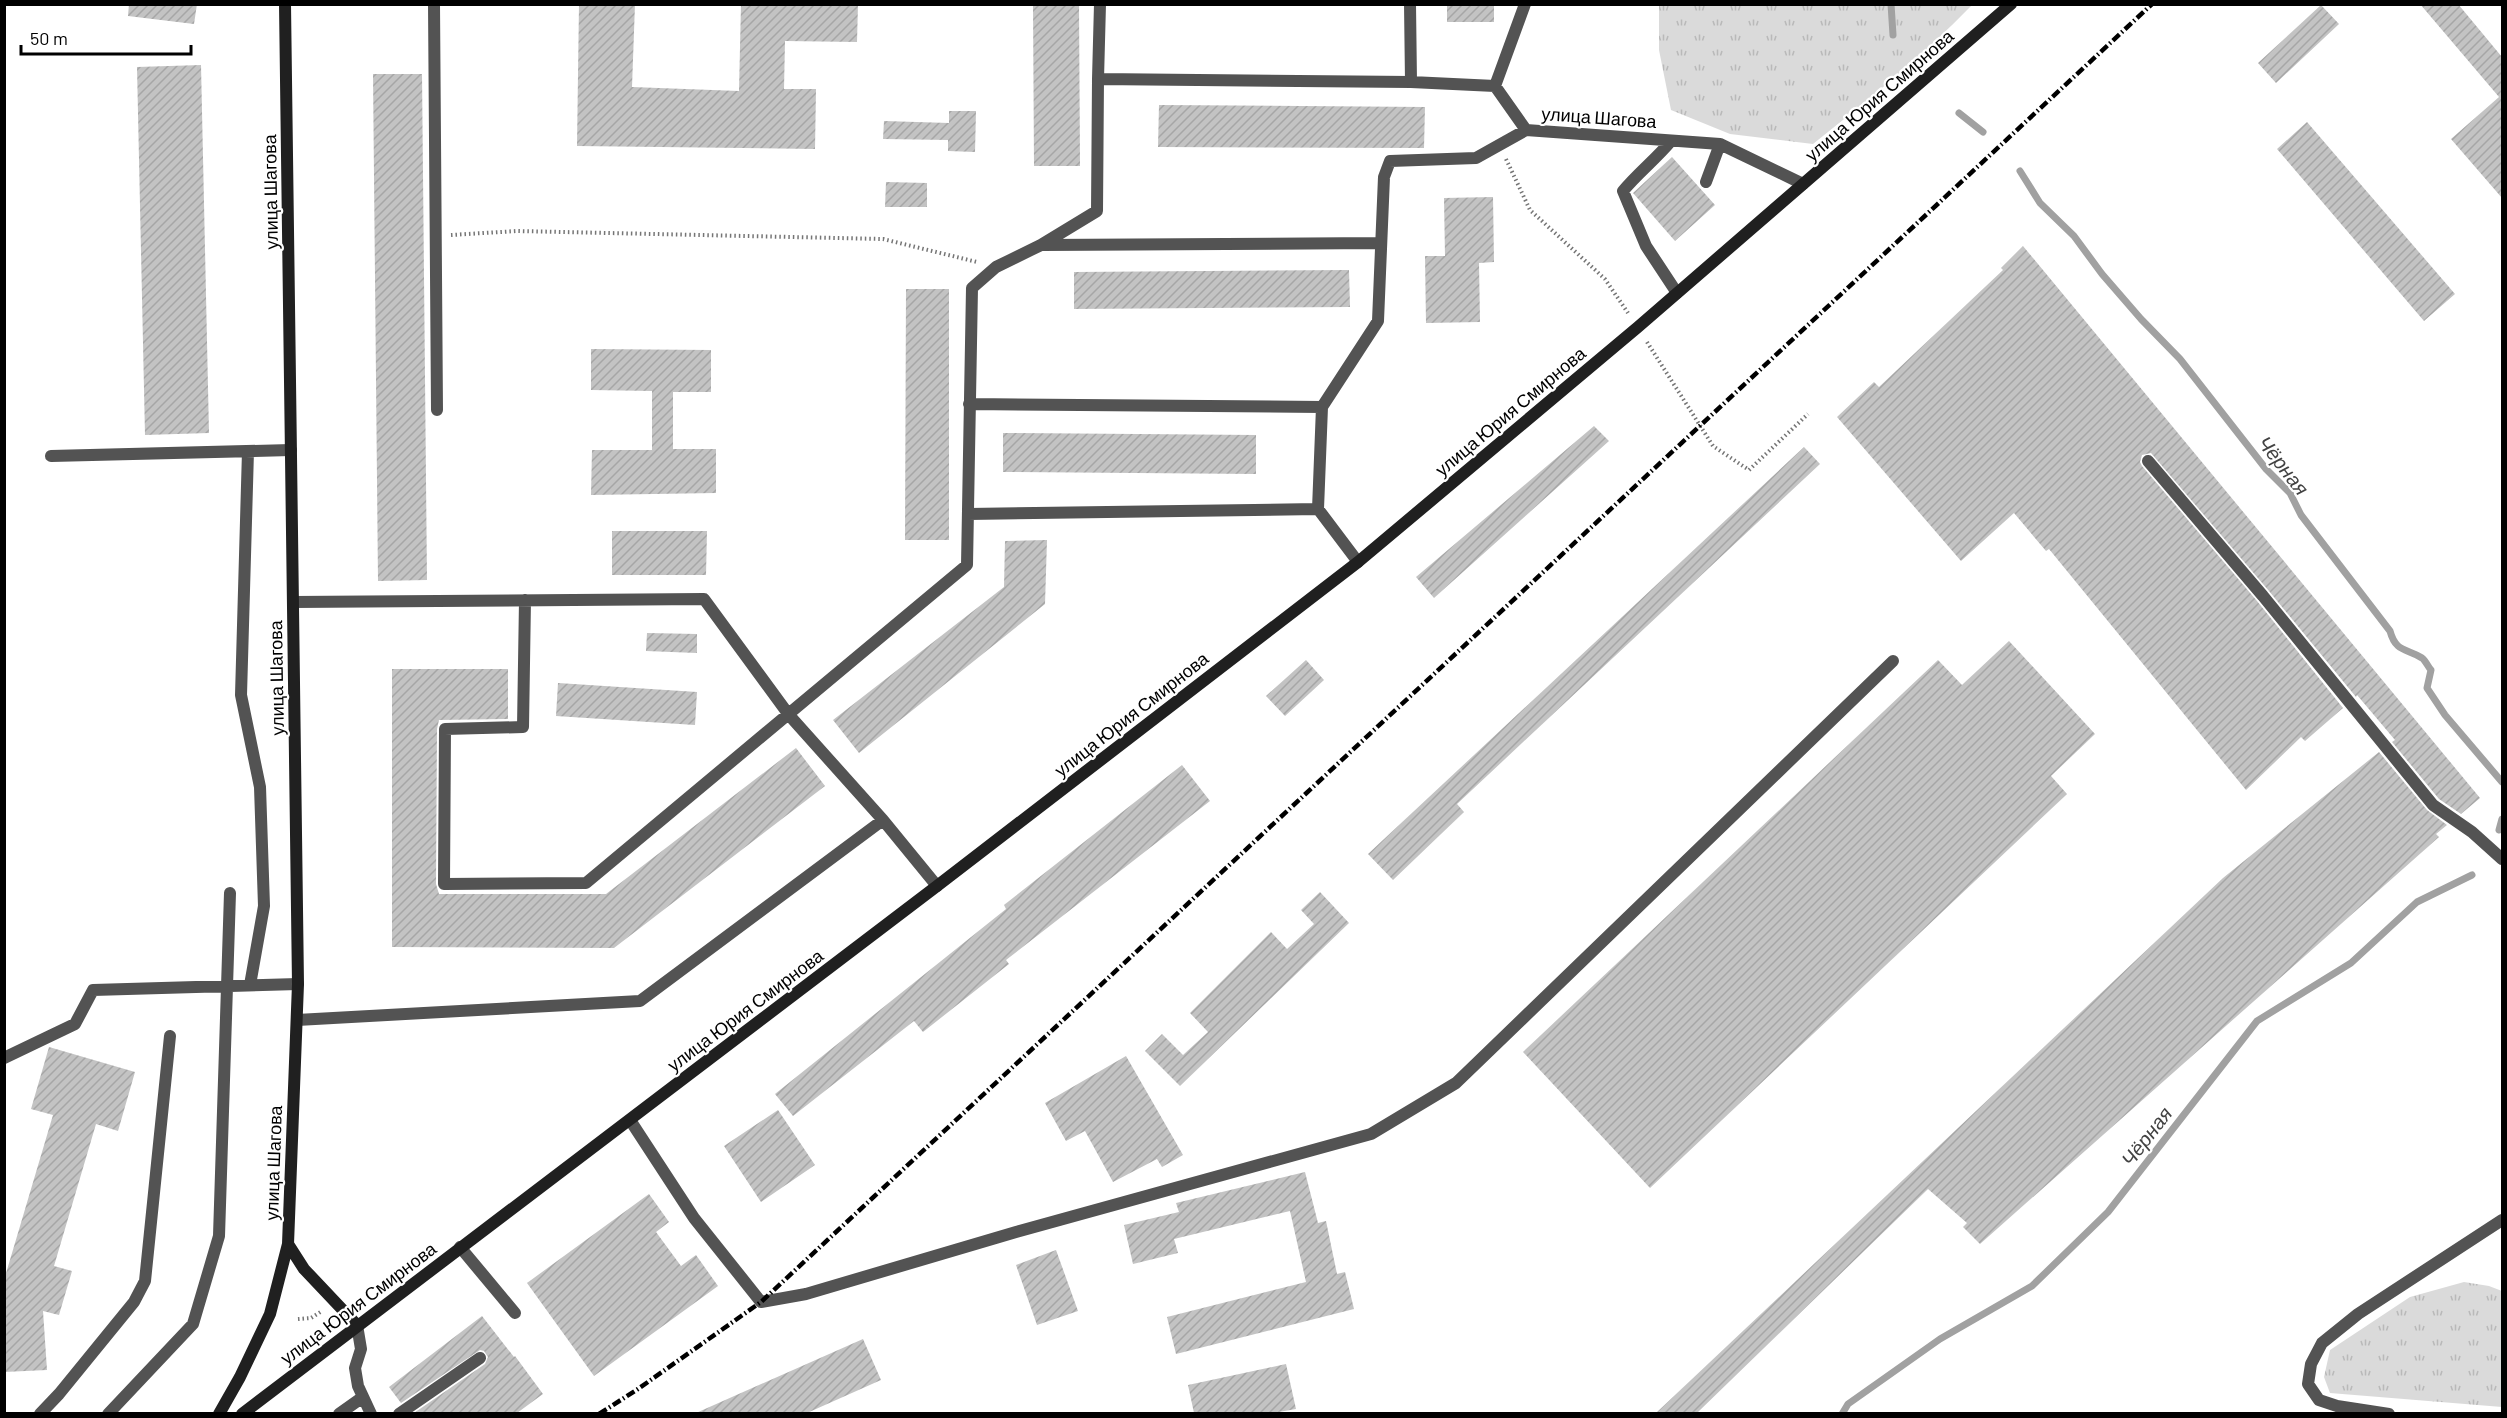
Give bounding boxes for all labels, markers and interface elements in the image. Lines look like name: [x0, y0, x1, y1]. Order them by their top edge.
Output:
scale bar: [21, 18, 190, 56]
street label: улица Юрия Смирнова: [1800, 24, 1958, 165]
text: 50 m: [30, 27, 68, 49]
street label: улица Шагова: [1541, 102, 1658, 132]
street label: улица Шагова: [258, 133, 282, 250]
street label: улица Юрия Смирнова: [1430, 341, 1590, 480]
water label: Чёрная: [2253, 431, 2315, 500]
street label: улица Шагова: [264, 619, 288, 736]
street label: улица Юрия Смирнова: [1050, 646, 1213, 781]
street label: улица Юрия Смирнова: [663, 944, 828, 1076]
water label: Чёрная: [2115, 1101, 2177, 1170]
street label: улица Шагова: [260, 1104, 286, 1221]
street label: улица Юрия Смирнова: [276, 1237, 441, 1369]

